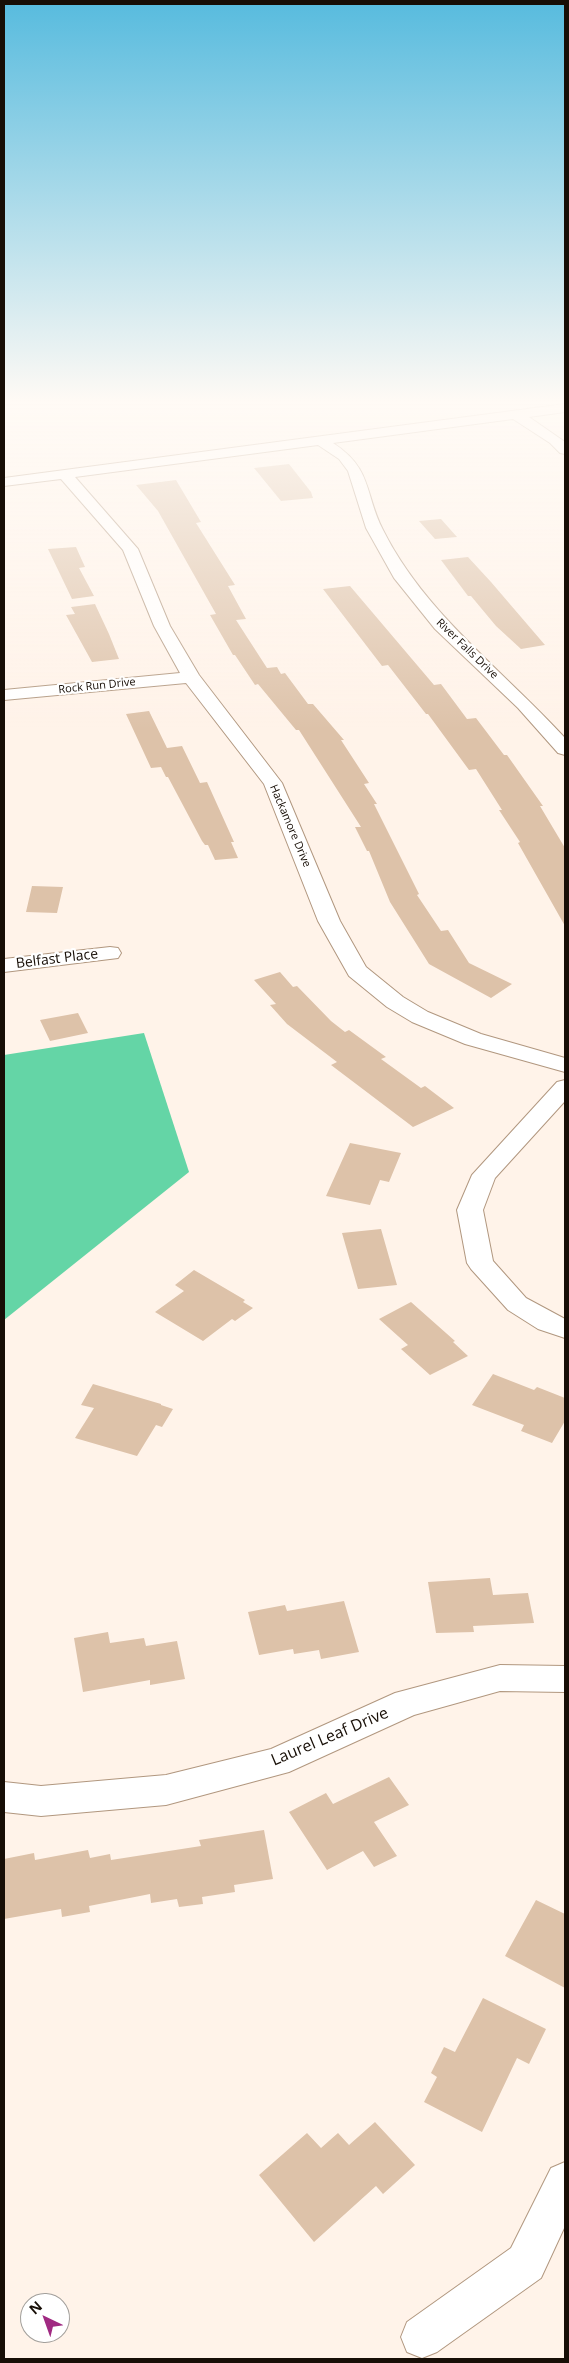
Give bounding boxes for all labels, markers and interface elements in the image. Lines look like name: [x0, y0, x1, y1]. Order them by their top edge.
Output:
street label: River Falls Drive: [433, 616, 501, 682]
street label: Rock Run Drive: [58, 675, 136, 697]
street label: Hackamore Drive: [267, 783, 313, 869]
street label: Belfast Place: [15, 946, 99, 972]
street label: Laurel Leaf Drive: [268, 1704, 392, 1770]
north arrow: [20, 2293, 70, 2343]
text: N: [25, 2296, 46, 2318]

